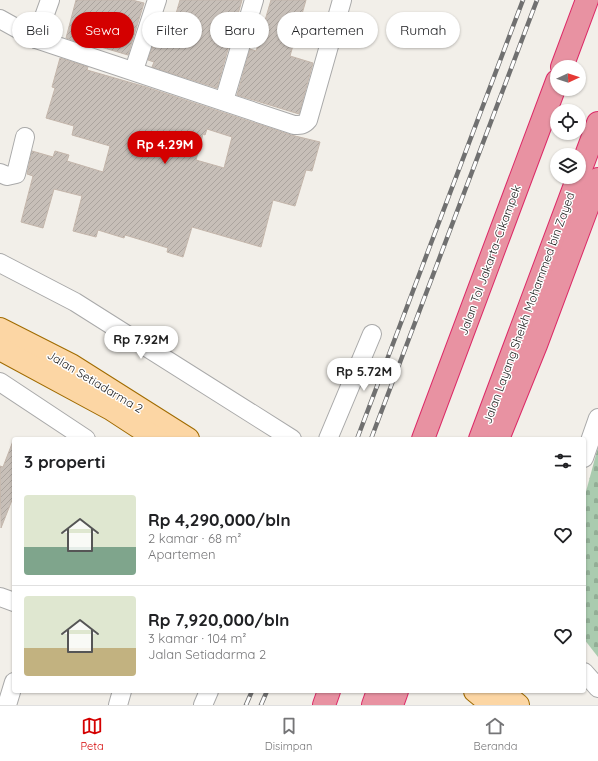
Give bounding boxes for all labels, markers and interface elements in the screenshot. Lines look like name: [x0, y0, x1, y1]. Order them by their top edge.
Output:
chip: Beli: [12, 12, 63, 48]
chip: Sewa: [71, 12, 134, 48]
chip: Filter: [142, 12, 202, 48]
chip: Baru: [210, 12, 269, 48]
chip: Apartemen: [277, 12, 378, 48]
chip: Rumah: [386, 12, 460, 48]
north arrow: [550, 60, 586, 96]
map controls: [550, 60, 586, 184]
button: locate: [550, 104, 586, 140]
pin: Rp 4.29M: [124, 131, 206, 165]
text: Rp 4.29M: [136, 136, 194, 152]
button: layers: [550, 148, 586, 184]
street label: Jalan Tol Jakarta–Cikampek: [455, 183, 524, 337]
street label: Jalan Layang Sheikh Mohammed bin Zayed: [479, 190, 578, 426]
pin: Rp 7.92M: [100, 326, 182, 360]
text: Rp 7.92M: [113, 331, 169, 347]
street label: Jalan Setiadarma 2: [45, 347, 146, 416]
pin: Rp 5.72M: [323, 358, 405, 392]
text: Rp 5.72M: [336, 363, 392, 379]
icon: filters: [552, 450, 574, 472]
text: 3 properti: [24, 451, 105, 472]
text: Rp 4,290,000/bln: [148, 509, 291, 530]
icon: home: [56, 511, 104, 559]
icon: heart: [552, 524, 574, 546]
text: 2 kamar · 68 m²: [148, 530, 241, 546]
text: Apartemen: [148, 546, 216, 562]
text: Rp 7,920,000/bln: [148, 609, 289, 630]
icon: home: [56, 612, 104, 660]
icon: heart: [552, 625, 574, 647]
text: 3 kamar · 104 m²: [148, 630, 246, 646]
text: Jalan Setiadarma 2: [148, 646, 266, 662]
tab: Peta: [81, 715, 104, 753]
tab: Disimpan: [265, 715, 312, 753]
tab: Beranda: [474, 715, 517, 753]

